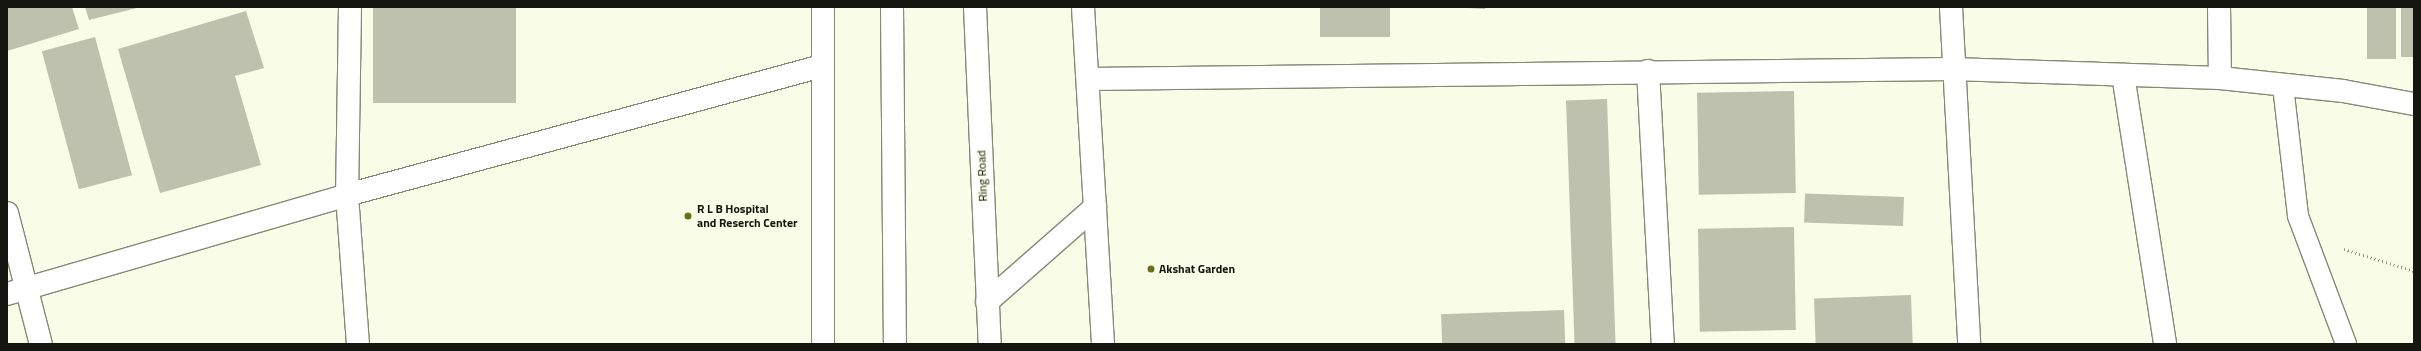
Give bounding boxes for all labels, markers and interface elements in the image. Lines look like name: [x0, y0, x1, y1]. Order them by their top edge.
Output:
street label: Ring Road: [974, 150, 990, 202]
place label: R L B Hospital and Reserch Center: [697, 202, 797, 230]
marker: R L B Hospital and Reserch Center: [682, 210, 694, 222]
place label: Akshat Garden: [1159, 262, 1235, 276]
marker: Akshat Garden: [1146, 264, 1156, 274]

